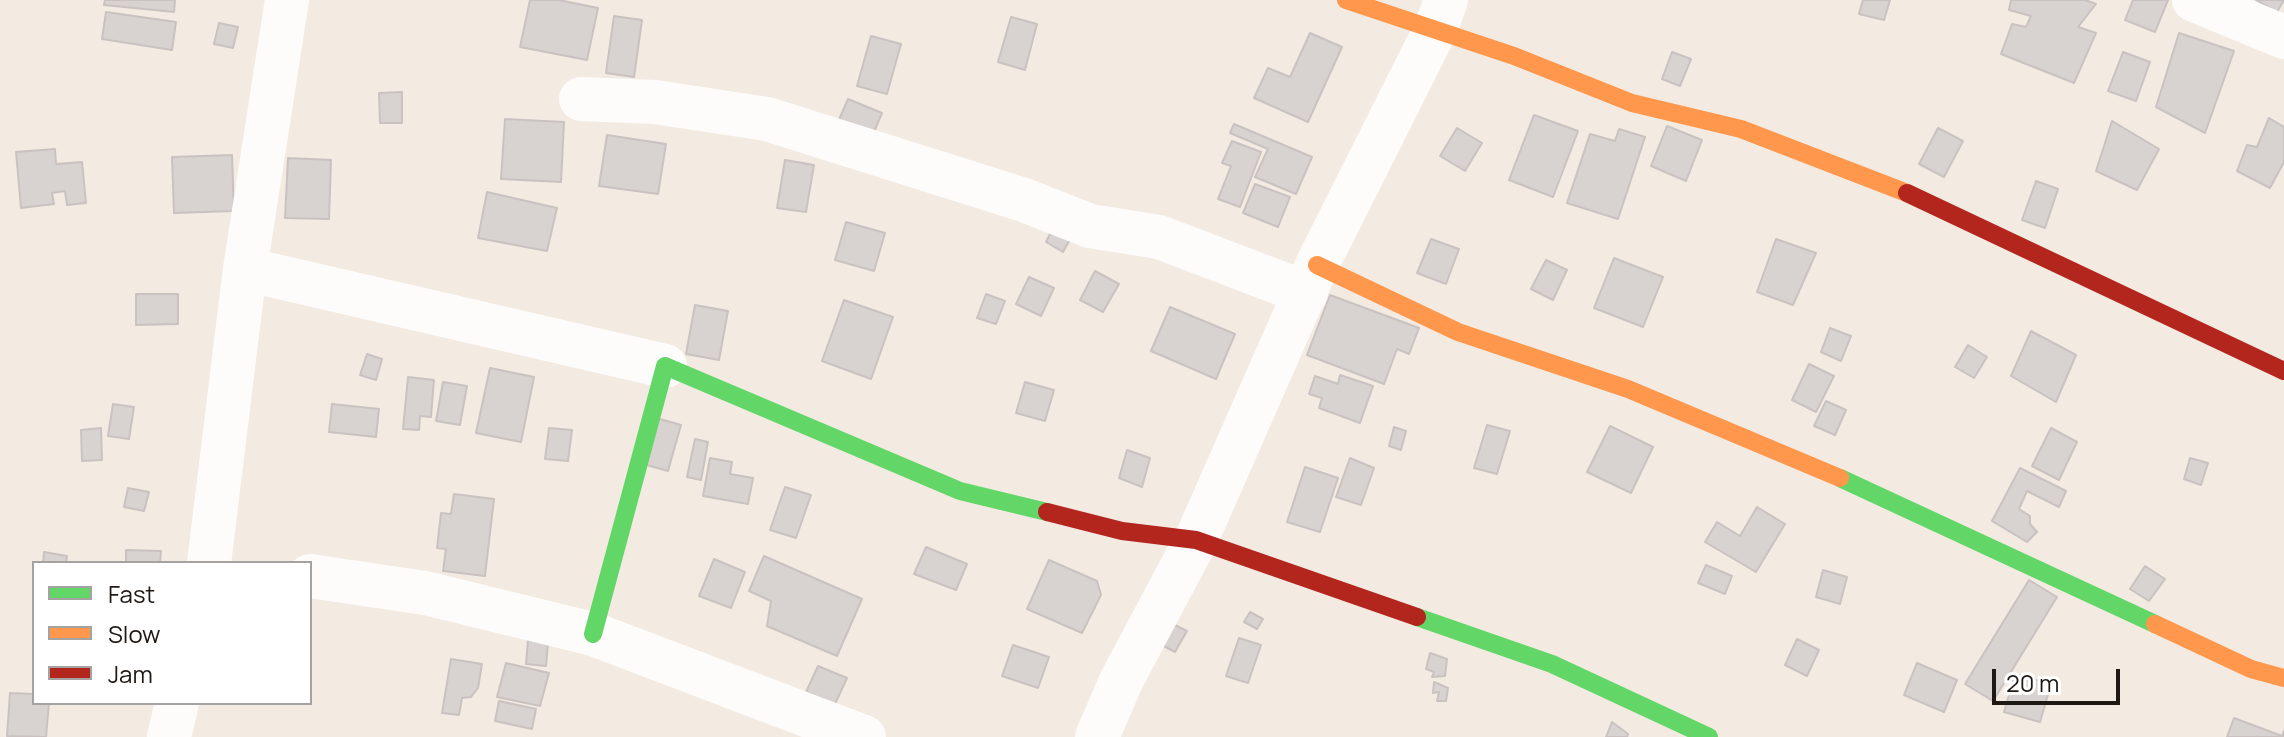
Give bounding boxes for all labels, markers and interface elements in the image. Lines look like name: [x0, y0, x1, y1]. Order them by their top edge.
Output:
legend: [32, 561, 312, 705]
text: Fast: [108, 577, 155, 610]
text: Slow: [108, 617, 161, 650]
scale bar: [1996, 653, 2124, 703]
text: Jam: [108, 657, 153, 690]
text: 20 m: [2006, 666, 2059, 699]

